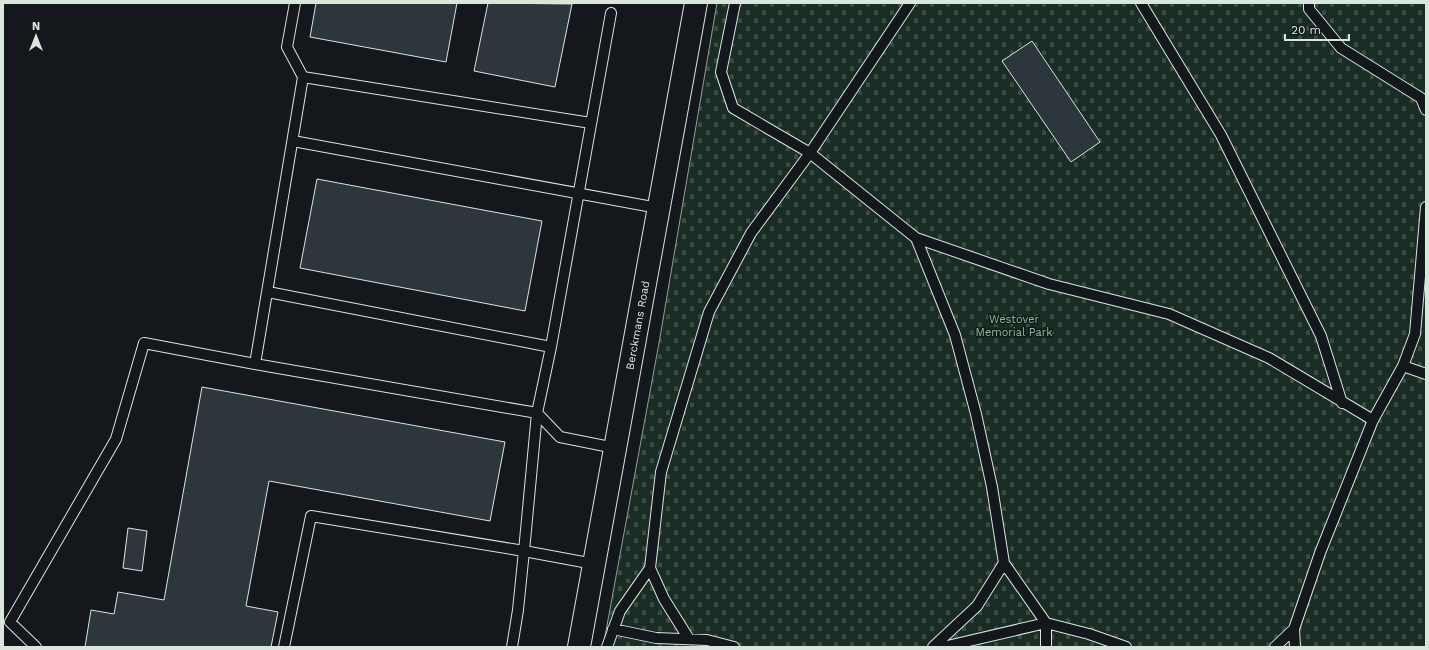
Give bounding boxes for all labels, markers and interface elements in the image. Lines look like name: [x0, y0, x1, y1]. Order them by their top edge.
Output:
north arrow: [16, 16, 56, 56]
scale bar: [1285, 16, 1349, 42]
text: N: [32, 20, 40, 33]
text: 20 m: [1291, 23, 1321, 37]
street label: Berckmans Road: [623, 280, 652, 371]
park label: Westover Memorial Park: [976, 313, 1052, 339]

